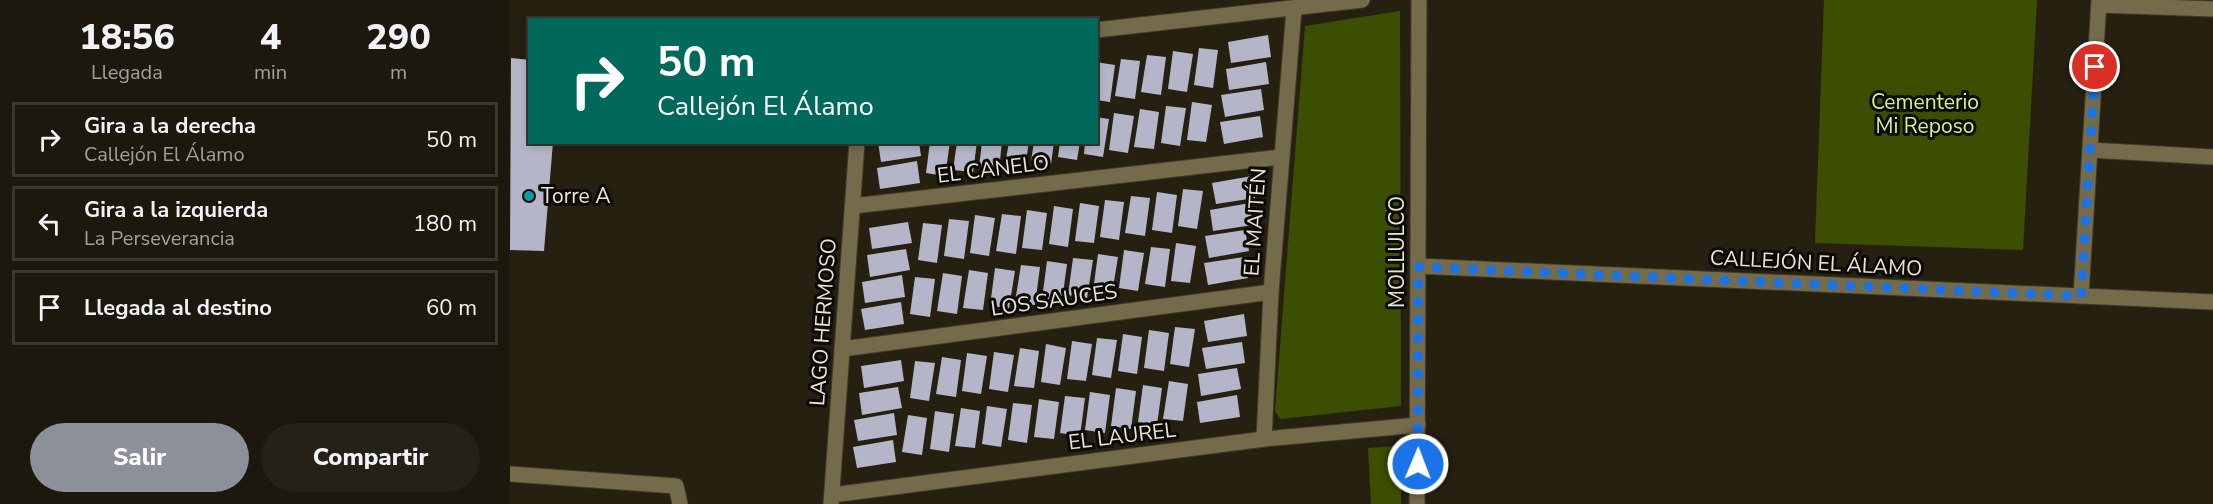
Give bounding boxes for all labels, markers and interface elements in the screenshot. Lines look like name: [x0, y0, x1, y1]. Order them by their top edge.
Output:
text: 18:56: [79, 13, 175, 62]
text: 4: [260, 13, 281, 62]
text: 290: [366, 13, 431, 62]
text: 50 m: [657, 34, 756, 91]
pin: [2069, 41, 2120, 92]
icon: right: [558, 42, 636, 120]
icon: arrive: [2078, 50, 2111, 83]
text: Llegada: [91, 59, 163, 86]
text: min: [254, 59, 287, 86]
text: m: [390, 59, 407, 86]
text: Callejón El Álamo: [657, 88, 874, 125]
park label: Cementerio Mi Reposo: [1871, 88, 1979, 140]
text: Gira a la derecha: [84, 111, 256, 141]
icon: right: [33, 123, 66, 156]
text: 50 m: [426, 125, 477, 155]
text: Callejón El Álamo: [84, 141, 245, 168]
street label: EL CANELO: [935, 148, 1051, 190]
street label: EL MAITÉN: [1237, 167, 1273, 277]
place label: Torre A: [541, 182, 611, 210]
marker: Torre A: [522, 189, 536, 203]
text: Gira a la izquierda: [84, 195, 268, 225]
street label: MOLLULCO: [1383, 196, 1411, 308]
icon: left: [33, 207, 66, 240]
text: 180 m: [413, 209, 477, 239]
text: La Perseverancia: [84, 225, 235, 252]
street label: LAGO HERMOSO: [803, 237, 843, 407]
street label: CALLEJÓN EL ÁLAMO: [1709, 243, 1923, 283]
street label: LOS SAUCES: [989, 277, 1119, 323]
icon: arrive: [33, 291, 66, 324]
text: Llegada al destino: [84, 293, 272, 323]
text: 60 m: [426, 293, 477, 323]
street label: EL LAUREL: [1067, 415, 1178, 456]
button: Salir: [30, 423, 249, 492]
button: Compartir: [261, 423, 480, 492]
position arrow: [1386, 432, 1450, 496]

